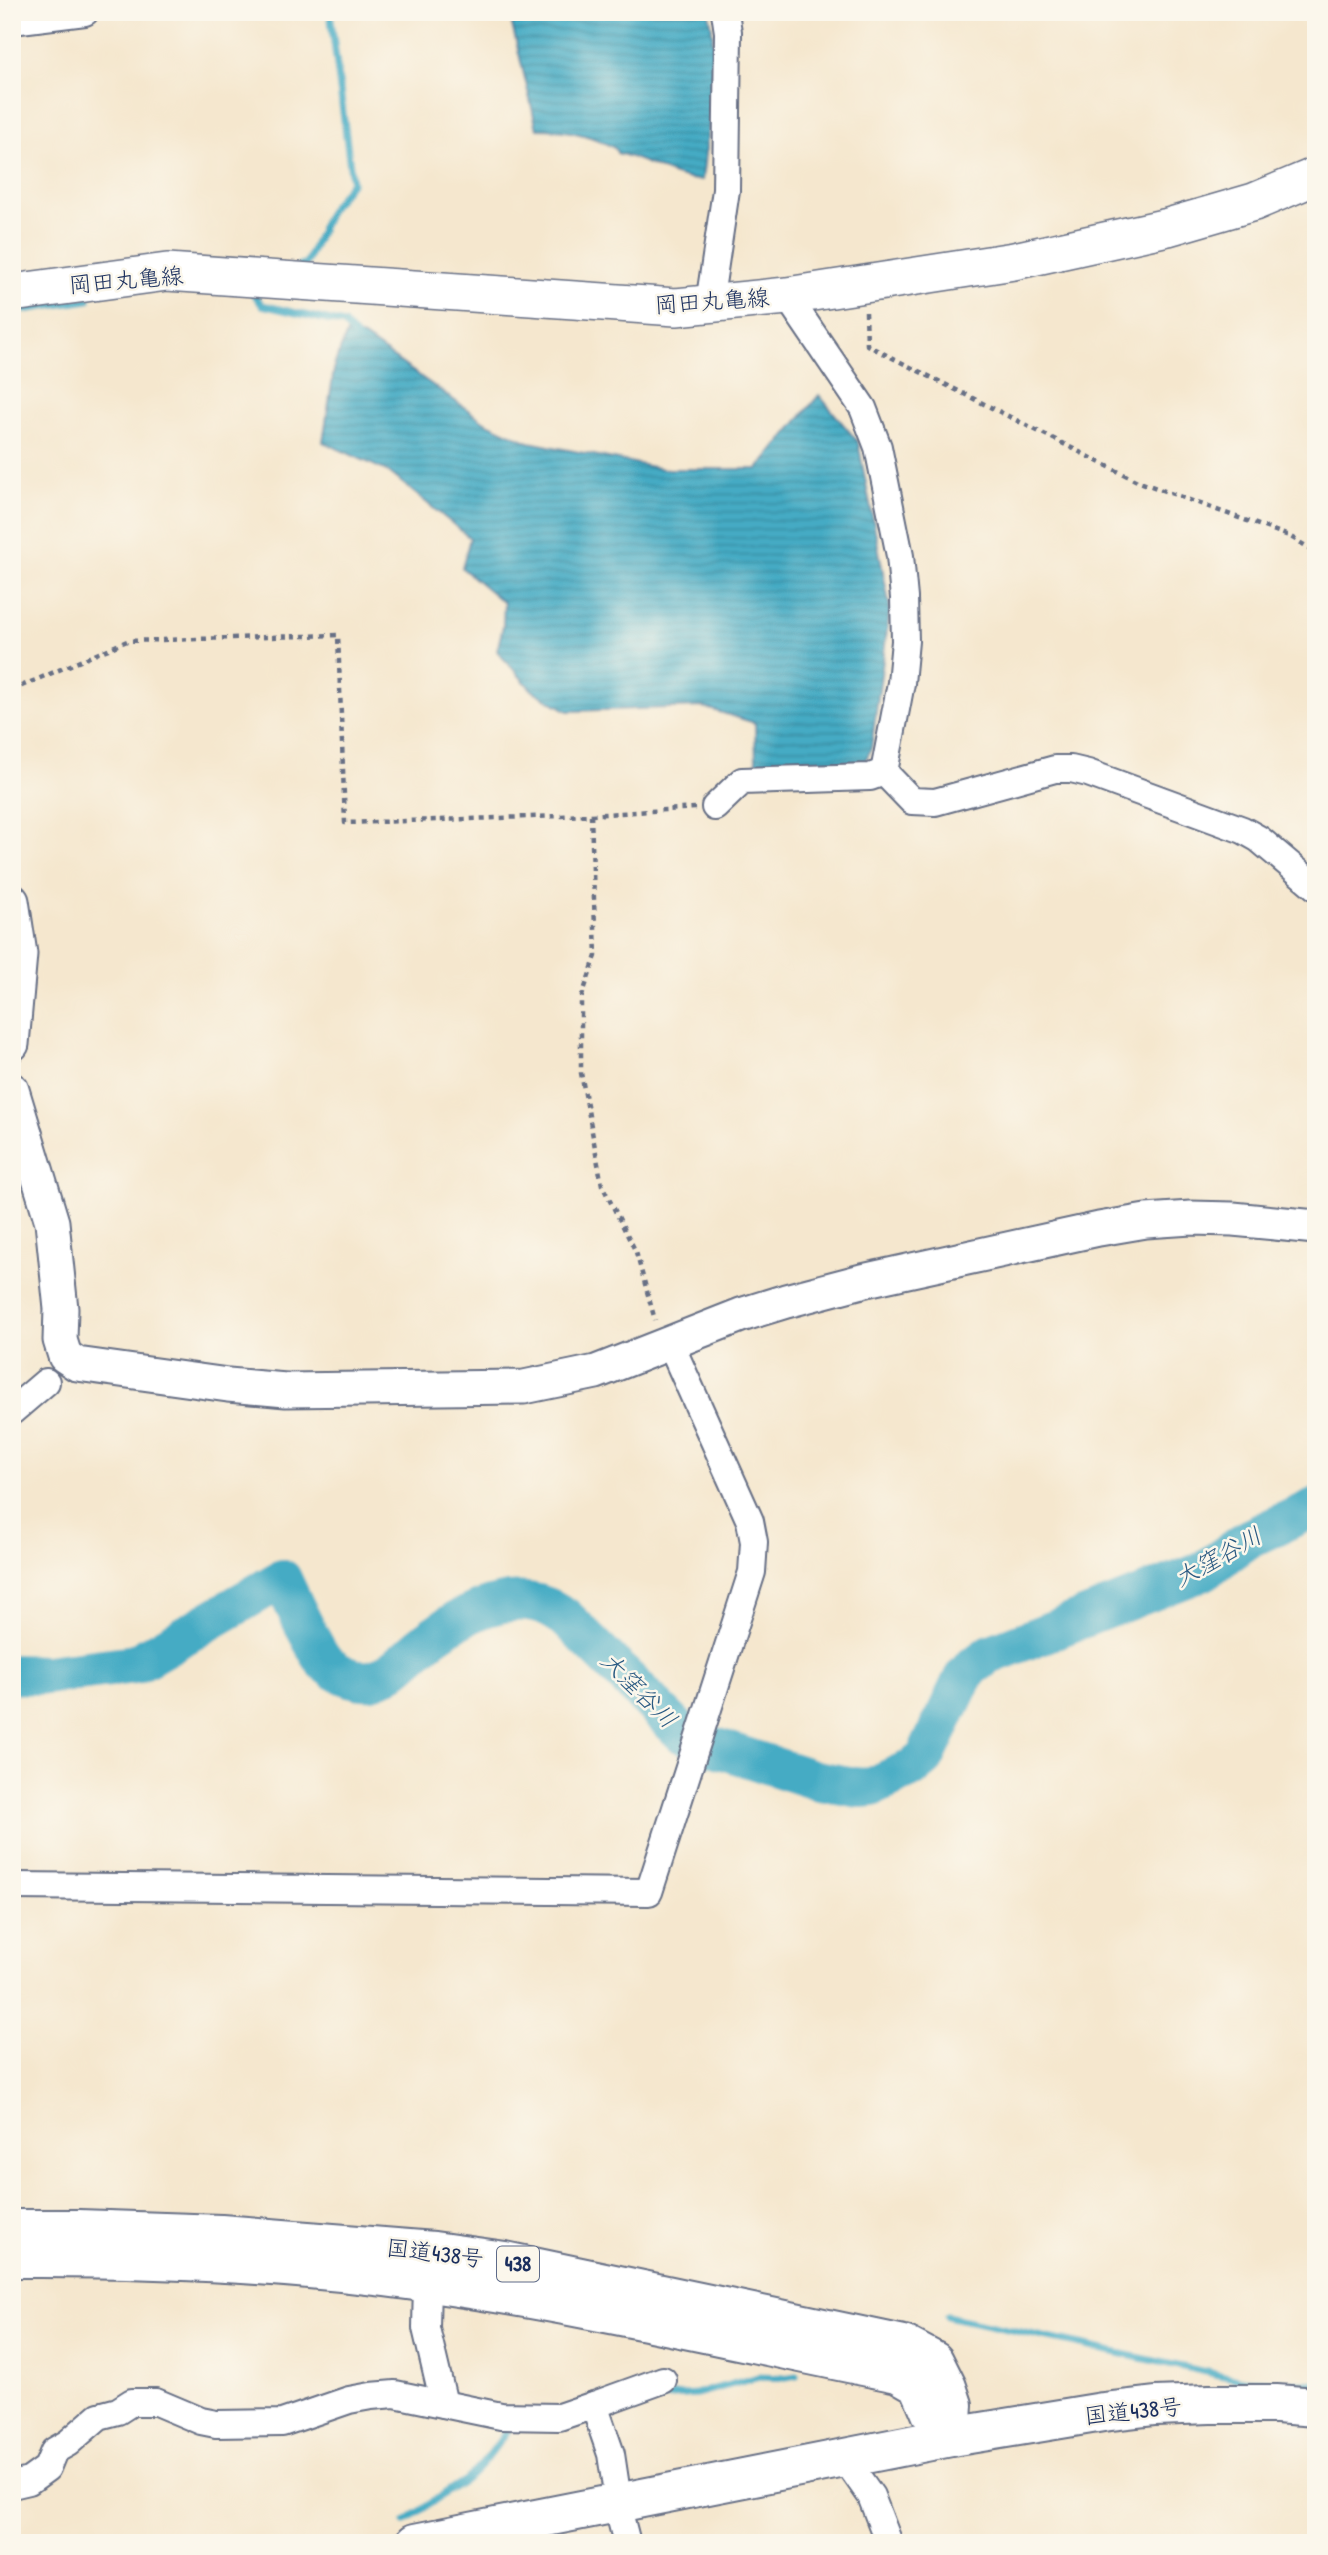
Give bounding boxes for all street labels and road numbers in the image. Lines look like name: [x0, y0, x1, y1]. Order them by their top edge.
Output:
street label: 岡田丸亀線: [67, 259, 185, 300]
street label: 岡田丸亀線: [654, 281, 770, 320]
street label: 国道438号: [385, 2231, 486, 2274]
road number: 438: [497, 2246, 539, 2282]
street label: 国道438号: [1083, 2390, 1183, 2431]

